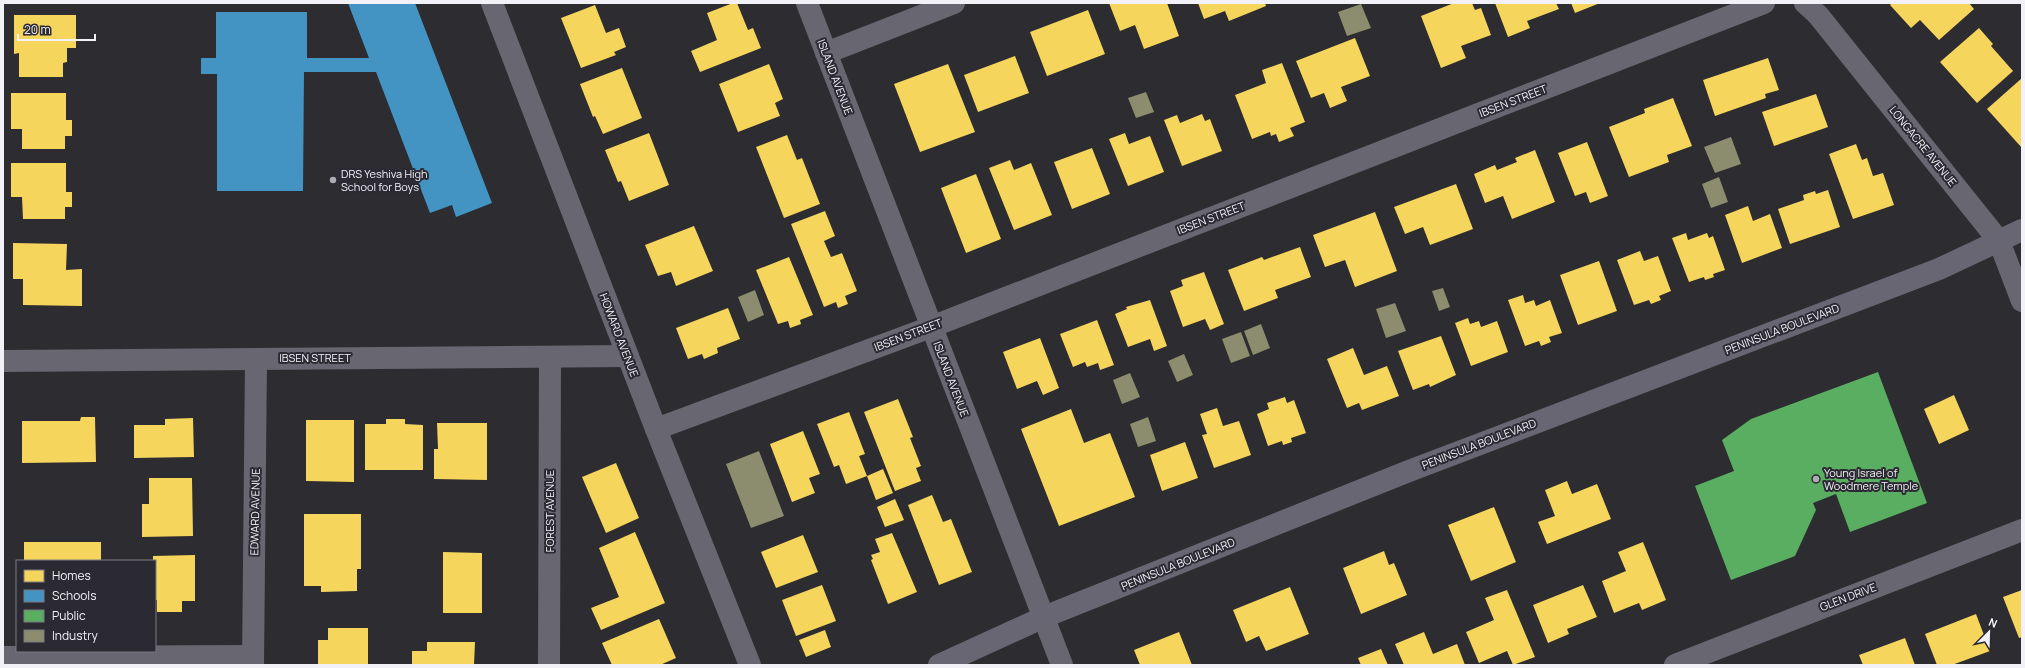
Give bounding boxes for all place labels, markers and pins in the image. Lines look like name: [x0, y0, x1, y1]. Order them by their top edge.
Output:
place label: DRS Yeshiva High School for Boys: [341, 166, 428, 194]
marker: DRS Yeshiva High School for Boys: [328, 175, 338, 185]
place label: Young Israel of Woodmere Temple: [1824, 465, 1919, 493]
marker: Young Israel of Woodmere Temple: [1811, 474, 1821, 484]

